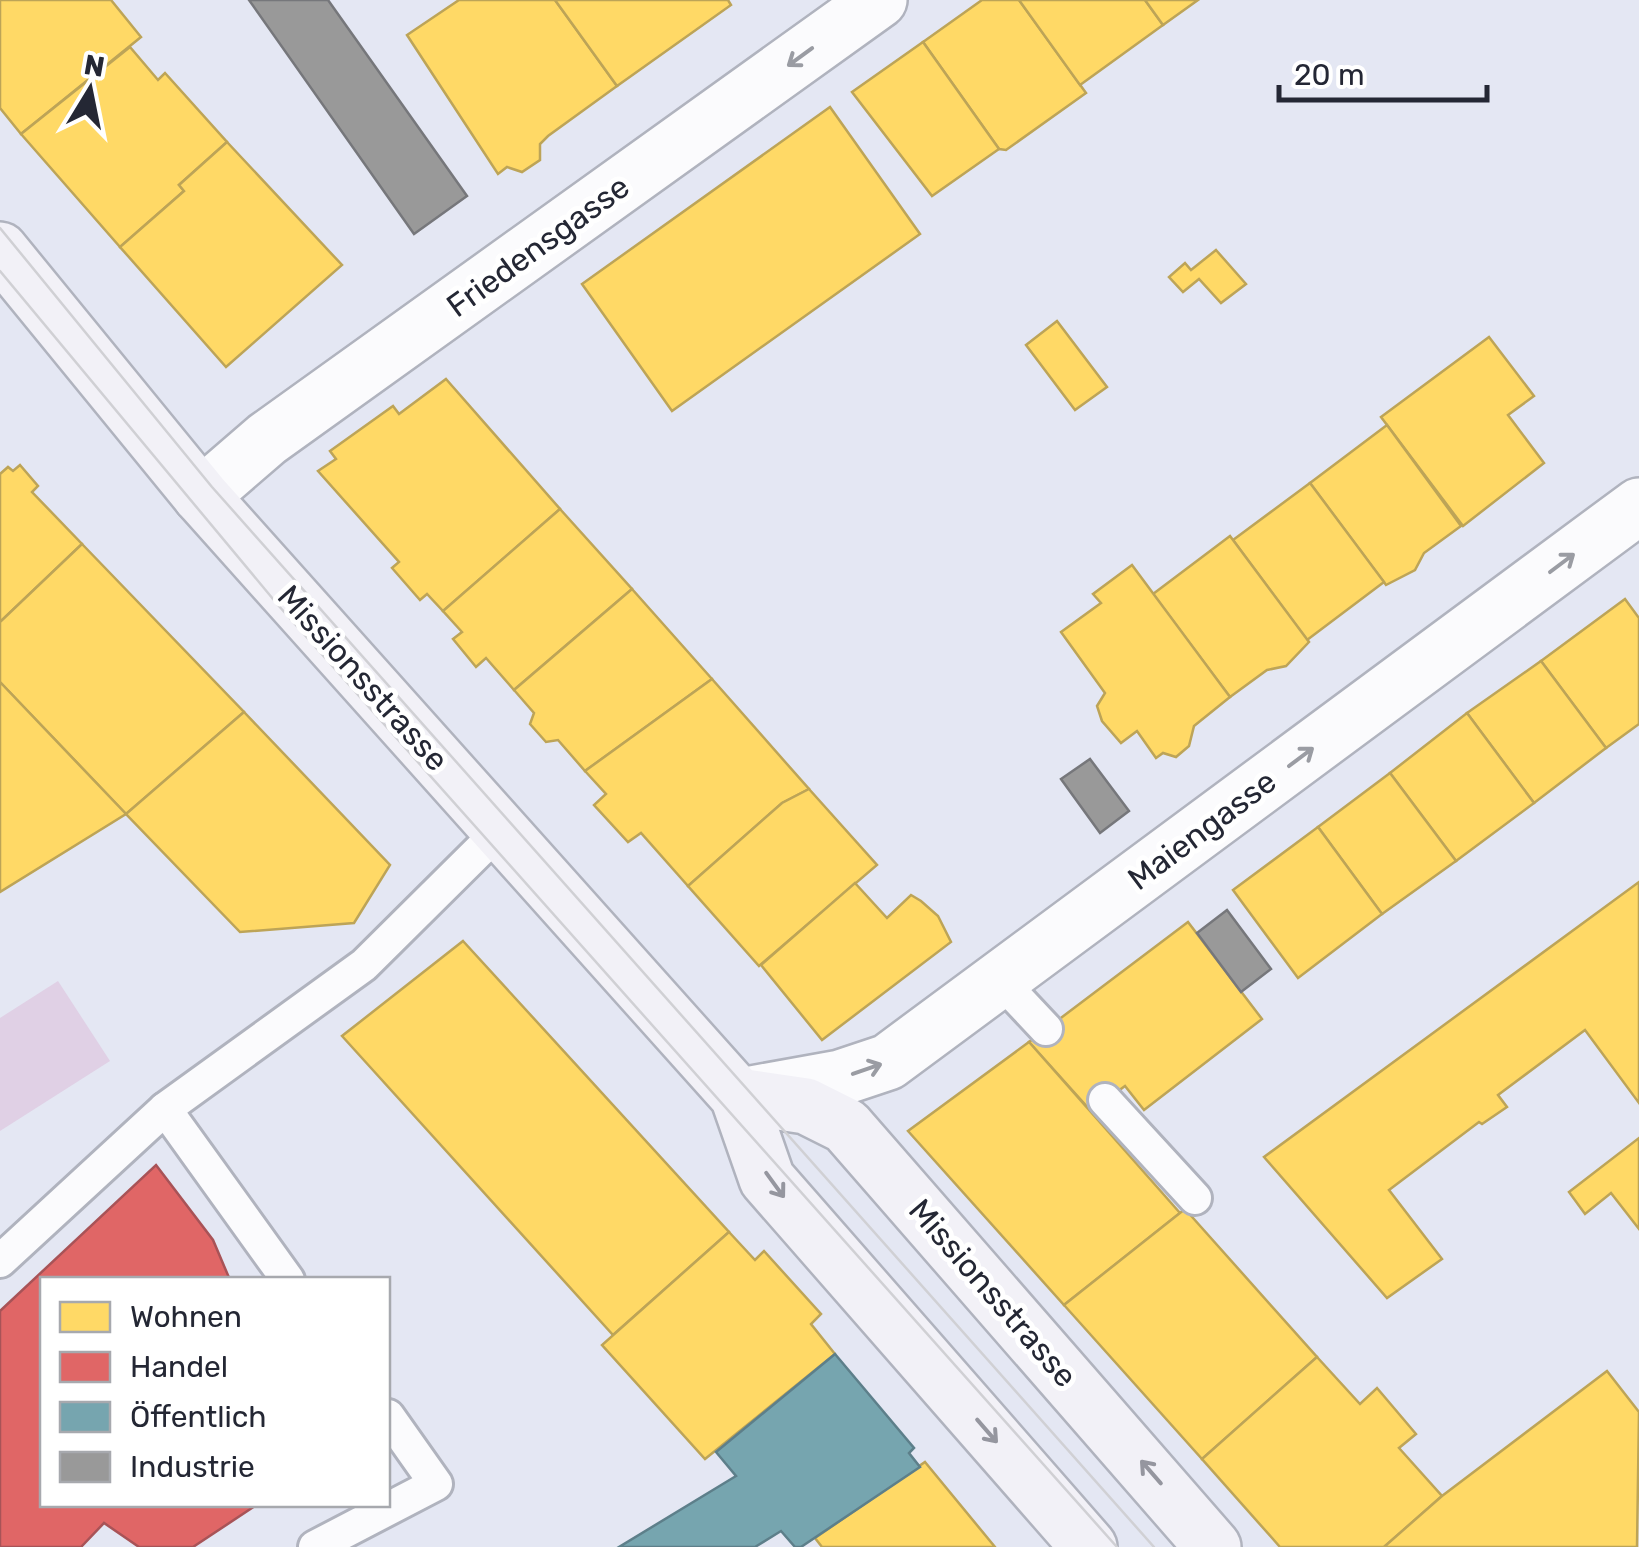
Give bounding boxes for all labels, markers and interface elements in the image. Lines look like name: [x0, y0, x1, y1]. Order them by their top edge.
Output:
north arrow: [40, 40, 140, 140]
scale bar: [1279, 40, 1486, 102]
one-way arrow: [787, 46, 814, 67]
text: N: [81, 48, 107, 84]
text: 20 m: [1294, 57, 1365, 93]
street label: Friedensgasse: [439, 167, 637, 325]
one-way arrow: [1548, 553, 1575, 574]
street label: Missionsstrasse: [270, 577, 456, 779]
one-way arrow: [1287, 747, 1314, 768]
street label: Maiengasse: [1120, 762, 1284, 898]
one-way arrow: [851, 1058, 883, 1076]
one-way arrow: [764, 1171, 785, 1198]
street label: Missionsstrasse: [901, 1191, 1085, 1395]
legend: [40, 1277, 390, 1507]
text: Wohnen: [130, 1299, 242, 1335]
text: Handel: [130, 1349, 228, 1385]
text: Öffentlich: [130, 1399, 267, 1435]
one-way arrow: [976, 1418, 999, 1443]
text: Industrie: [130, 1449, 255, 1485]
one-way arrow: [1140, 1460, 1163, 1485]

